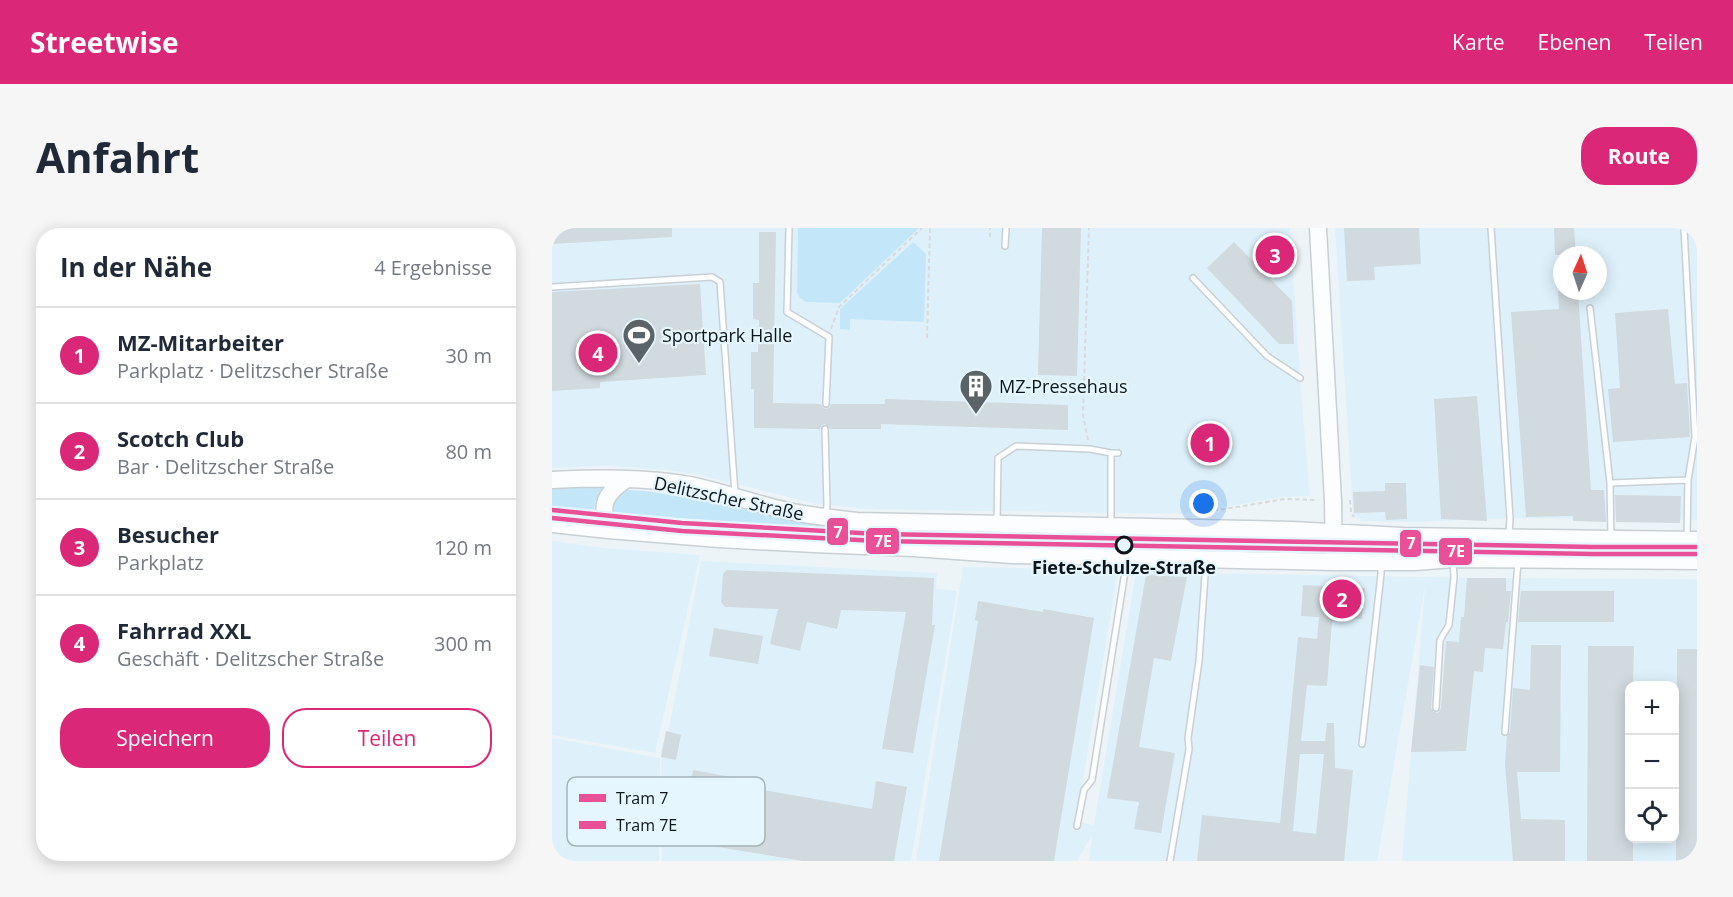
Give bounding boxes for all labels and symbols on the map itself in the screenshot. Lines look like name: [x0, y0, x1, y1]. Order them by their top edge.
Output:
pin: 3: [1256, 232, 1294, 278]
north arrow: [1553, 246, 1607, 300]
sports icon: Sportpark Halle: [621, 317, 657, 364]
place label: Sportpark Halle: [662, 323, 792, 347]
pin: 4: [578, 330, 618, 376]
building icon: MZ-Pressehaus: [958, 368, 994, 415]
place label: MZ-Pressehaus: [999, 374, 1128, 398]
pin: 1: [1190, 420, 1230, 466]
street label: Delitzscher Straße: [652, 470, 806, 526]
your location: [1189, 489, 1218, 518]
line badge: 7: [826, 517, 849, 546]
text: 7: [833, 521, 843, 543]
line badge: 7E: [865, 527, 900, 555]
line badge: 7: [1399, 529, 1422, 558]
text: 7E: [874, 530, 892, 552]
text: 7: [1406, 532, 1416, 554]
marker: Fiete-Schulze-Straße: [1115, 536, 1133, 554]
line badge: 7E: [1438, 537, 1473, 566]
text: 7E: [1447, 540, 1465, 562]
place label: Fiete-Schulze-Straße: [1032, 555, 1216, 579]
pin: 2: [1322, 576, 1362, 622]
legend: [567, 777, 765, 846]
text: Tram 7: [616, 787, 668, 809]
text: Tram 7E: [616, 814, 677, 836]

